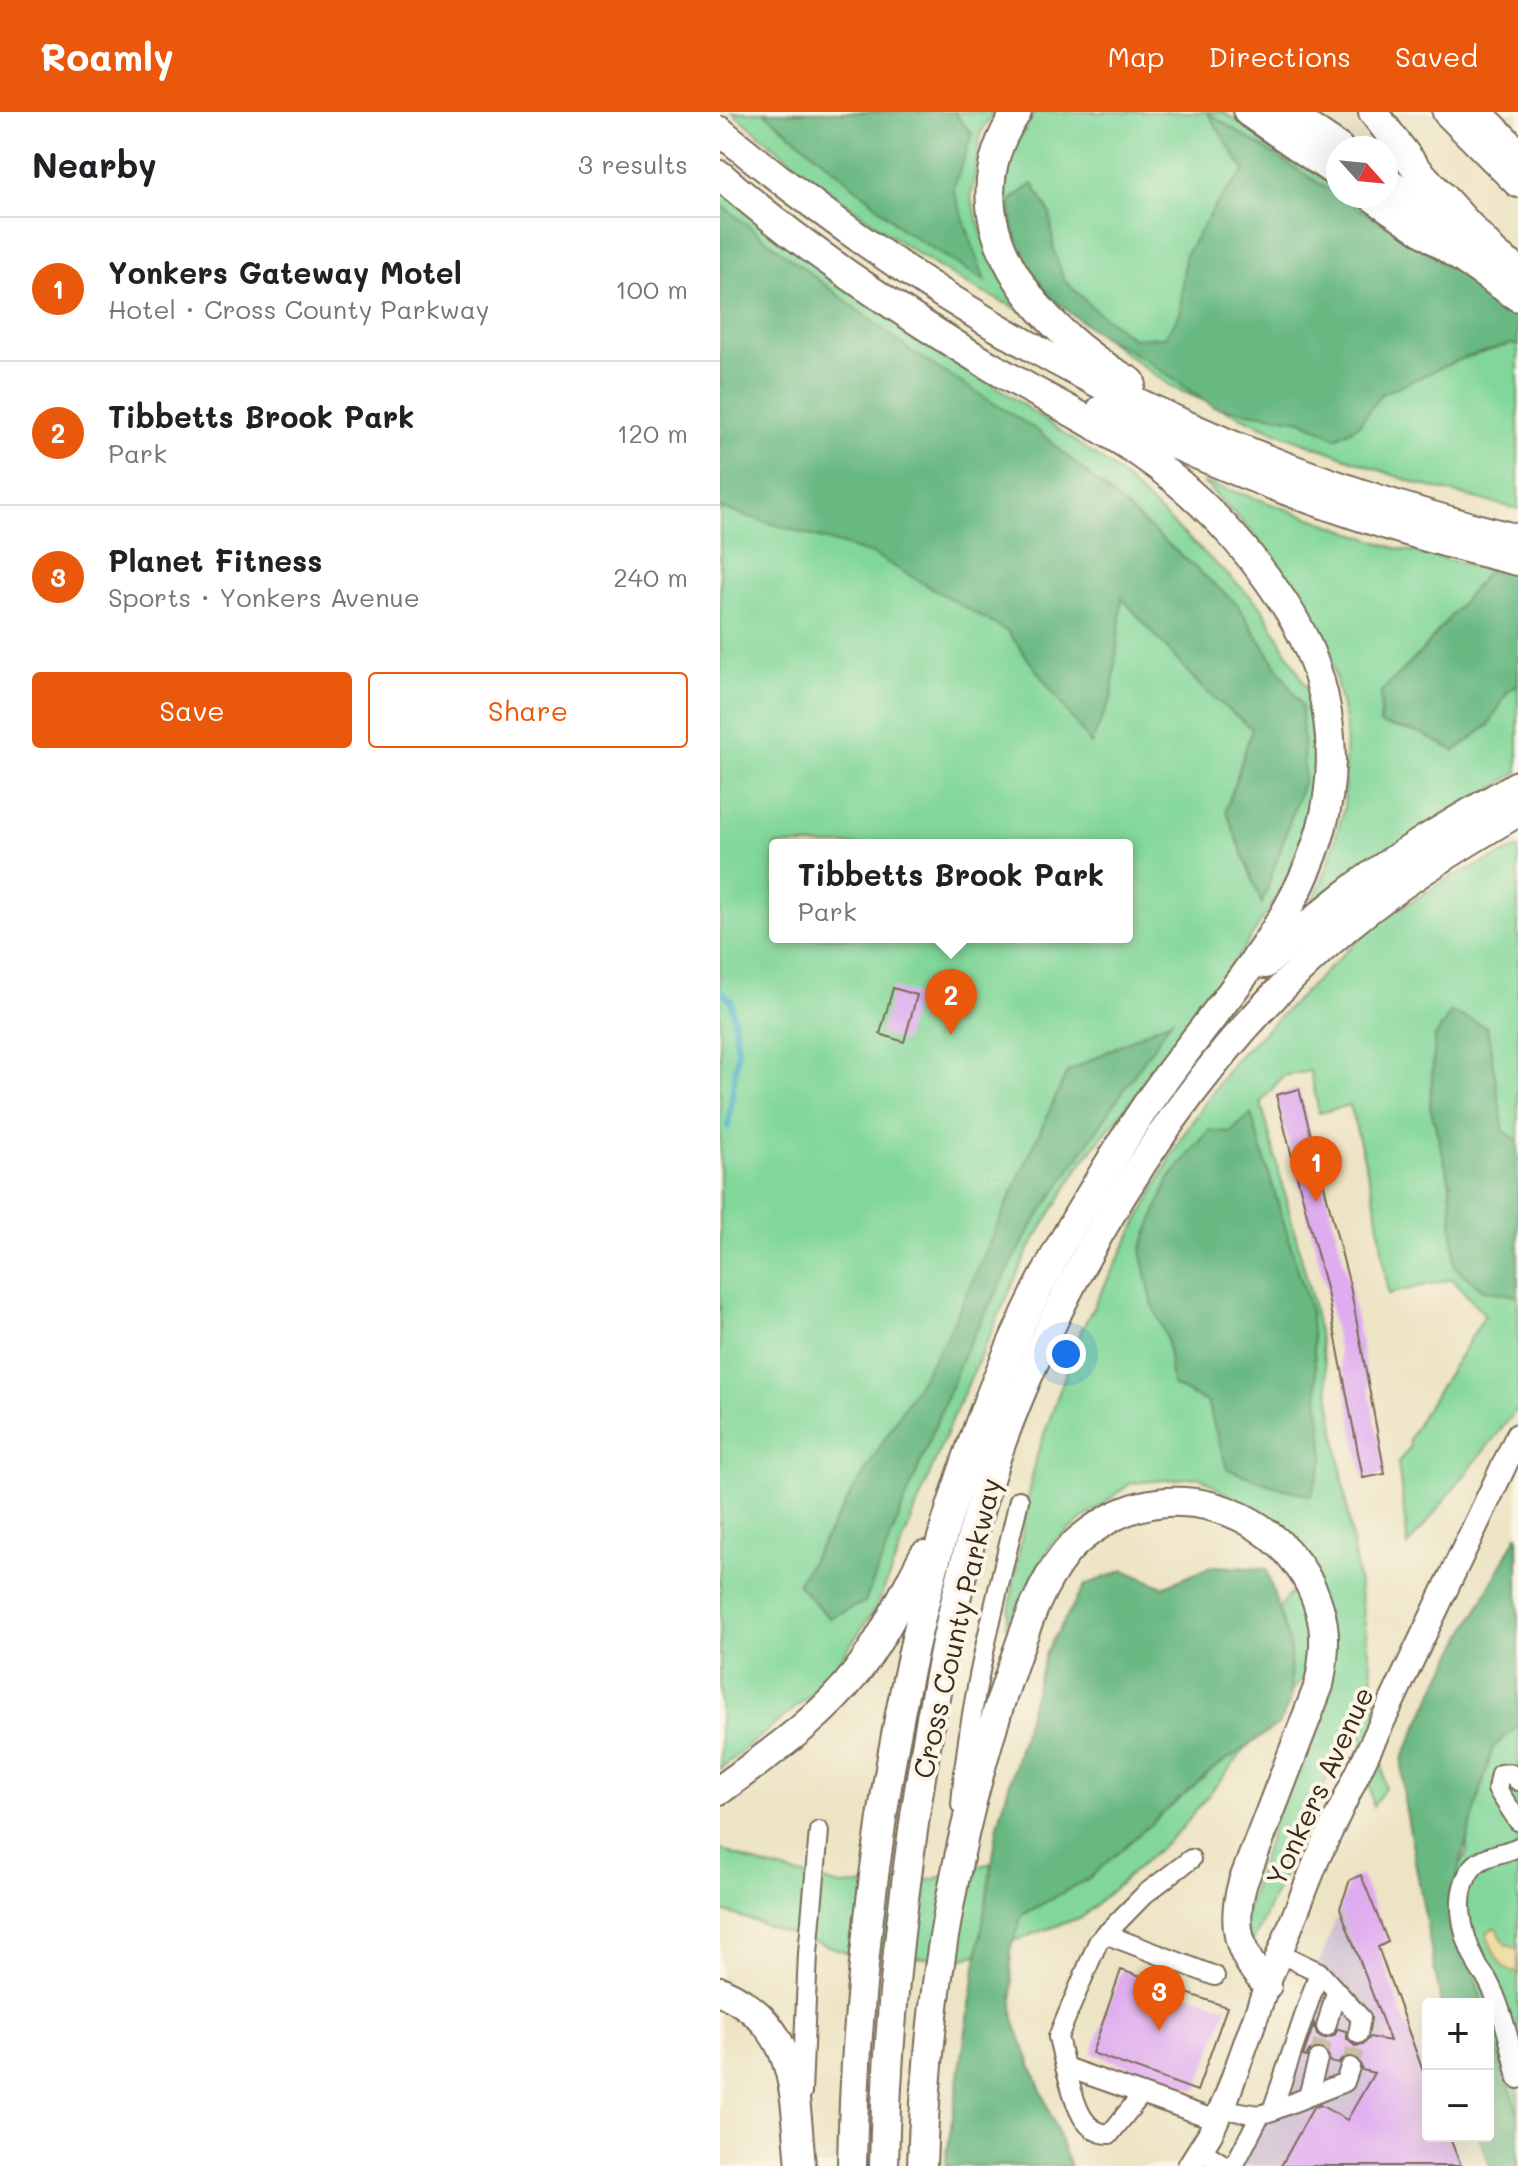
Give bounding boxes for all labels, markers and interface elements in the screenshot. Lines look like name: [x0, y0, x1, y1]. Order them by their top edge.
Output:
text: Roamly: [40, 31, 174, 81]
text: Map: [1108, 38, 1165, 74]
text: Directions: [1209, 38, 1351, 74]
text: Saved: [1395, 38, 1478, 74]
north arrow: [1326, 136, 1398, 208]
text: Nearby: [32, 142, 157, 187]
text: 3 results: [578, 147, 688, 181]
text: Yonkers Gateway Motel: [108, 252, 462, 292]
text: 1: [52, 272, 64, 306]
text: 100 m: [615, 272, 688, 306]
text: Hotel · Cross County Parkway: [108, 292, 489, 326]
text: Tibbetts Brook Park: [108, 396, 414, 436]
text: 2: [51, 416, 65, 450]
text: 120 m: [617, 416, 688, 450]
text: Park: [108, 436, 167, 470]
text: Planet Fitness: [108, 540, 322, 580]
text: 3: [50, 560, 66, 594]
text: 240 m: [613, 560, 688, 594]
text: Sports · Yonkers Avenue: [108, 580, 420, 614]
button: Save: [32, 672, 352, 748]
button: Share: [368, 672, 688, 748]
popup: [769, 839, 1133, 943]
text: Tibbetts Brook Park: [798, 854, 1104, 894]
text: Park: [798, 894, 857, 928]
pin: 2: [925, 969, 977, 1035]
pin: 1: [1290, 1136, 1342, 1202]
your location: [1046, 1334, 1086, 1374]
street label: Cross County Parkway: [904, 1474, 1008, 1782]
street label: Yonkers Avenue: [1257, 1680, 1381, 1892]
pin: 3: [1133, 1965, 1185, 2031]
map controls: [1422, 1998, 1494, 2142]
button: +: [1422, 1998, 1494, 2070]
button: −: [1422, 2070, 1494, 2142]

